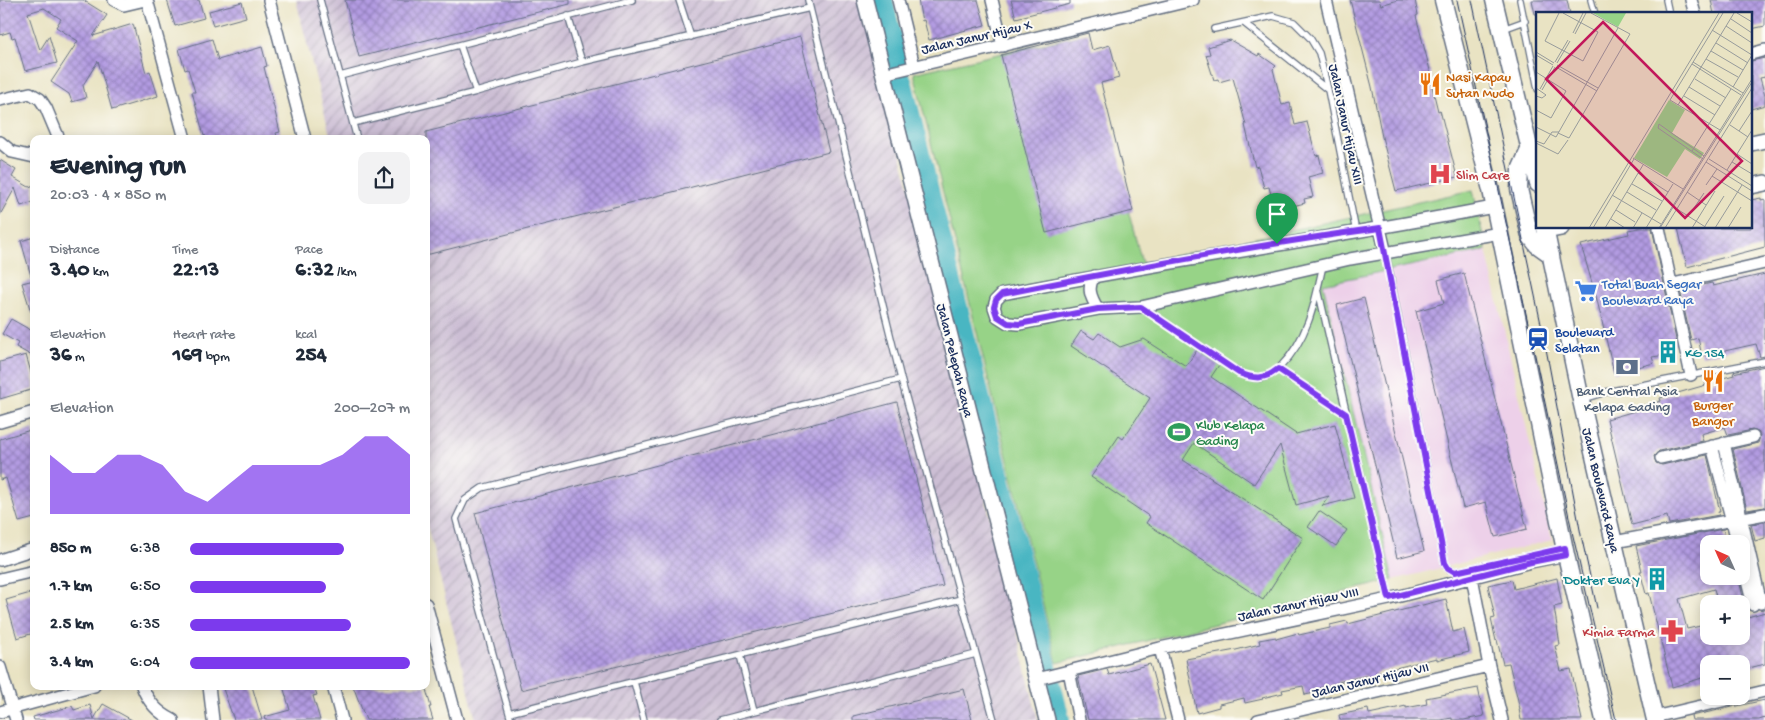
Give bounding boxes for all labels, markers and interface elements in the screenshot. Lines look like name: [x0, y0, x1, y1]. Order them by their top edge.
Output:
inset map: [1536, 12, 1752, 229]
street label: Jalan Janur Hijau X: [920, 17, 1034, 59]
street label: Jalan Janur Hijau XIII: [1323, 63, 1366, 186]
place label: Nasi Kapau Sutan Mudo: [1446, 70, 1514, 103]
restaurant icon: Nasi Kapau Sutan Mudo: [1417, 71, 1443, 97]
text: Evening run: [50, 151, 186, 184]
button: share: [358, 152, 410, 204]
hospital icon: Slim Care: [1427, 161, 1453, 187]
place label: Slim Care: [1456, 168, 1510, 185]
text: 20:03 · 4 × 850 m: [50, 187, 166, 206]
pin: [1256, 193, 1298, 244]
icon: arrive: [1263, 200, 1291, 228]
text: Distance: [50, 242, 99, 259]
text: Time: [173, 242, 198, 259]
text: Pace: [295, 242, 323, 259]
text: 3.40: [50, 259, 89, 284]
text: 22:13: [173, 259, 219, 284]
text: 6:32: [295, 259, 334, 284]
text: km: [89, 264, 109, 281]
text: /km: [334, 264, 357, 281]
place label: Total Buah Segar Boulevard Raya: [1601, 277, 1702, 310]
supermarket icon: Total Buah Segar Boulevard Raya: [1573, 278, 1599, 304]
street label: Jalan Pelepah Raya: [931, 302, 976, 420]
place label: Boulevard Selatan: [1554, 325, 1615, 358]
station icon: Boulevard Selatan: [1525, 326, 1551, 352]
text: Elevation: [50, 327, 106, 344]
text: Heart rate: [173, 327, 235, 344]
text: kcal: [295, 327, 317, 344]
building icon: KG 154: [1655, 339, 1681, 365]
text: 36: [50, 344, 72, 369]
text: 169: [173, 344, 202, 369]
text: 254: [295, 344, 327, 369]
place label: KG 154: [1685, 346, 1725, 363]
text: m: [72, 349, 85, 366]
text: bpm: [202, 349, 230, 366]
bank icon: Bank Central Asia Kelapa Gading: [1614, 354, 1640, 380]
restaurant icon: Burger Bangor: [1700, 368, 1726, 394]
place label: Bank Central Asia Kelapa Gading: [1575, 384, 1679, 417]
place label: Burger Bangor: [1691, 398, 1735, 431]
text: Elevation: [50, 400, 114, 419]
text: 200–207 m: [334, 400, 410, 419]
place label: Klub Kelapa Gading: [1196, 418, 1266, 451]
sports icon: Klub Kelapa Gading: [1166, 419, 1192, 445]
street label: Jalan Boulevard Raya: [1577, 427, 1622, 556]
north arrow: [1700, 535, 1750, 585]
map controls: [1700, 535, 1750, 705]
text: 850 m: [50, 540, 91, 559]
text: 6:38: [130, 540, 160, 559]
building icon: Dokter Eva Y: [1644, 566, 1670, 592]
place label: Dokter Eva Y: [1563, 573, 1640, 590]
text: 1.7 km: [50, 578, 92, 597]
text: 6:50: [130, 578, 161, 597]
street label: Jalan Janur Hijau VIII: [1236, 584, 1361, 627]
button: +: [1700, 595, 1750, 645]
text: 2.5 km: [50, 616, 94, 635]
text: 6:35: [130, 616, 160, 635]
pharmacy icon: Kimia Farma: [1659, 618, 1685, 644]
place label: Kimia Farma: [1583, 625, 1656, 642]
text: 3.4 km: [50, 654, 93, 673]
text: 6:04: [130, 654, 160, 673]
button: −: [1700, 655, 1750, 705]
street label: Jalan Janur Hijau VII: [1310, 660, 1431, 703]

